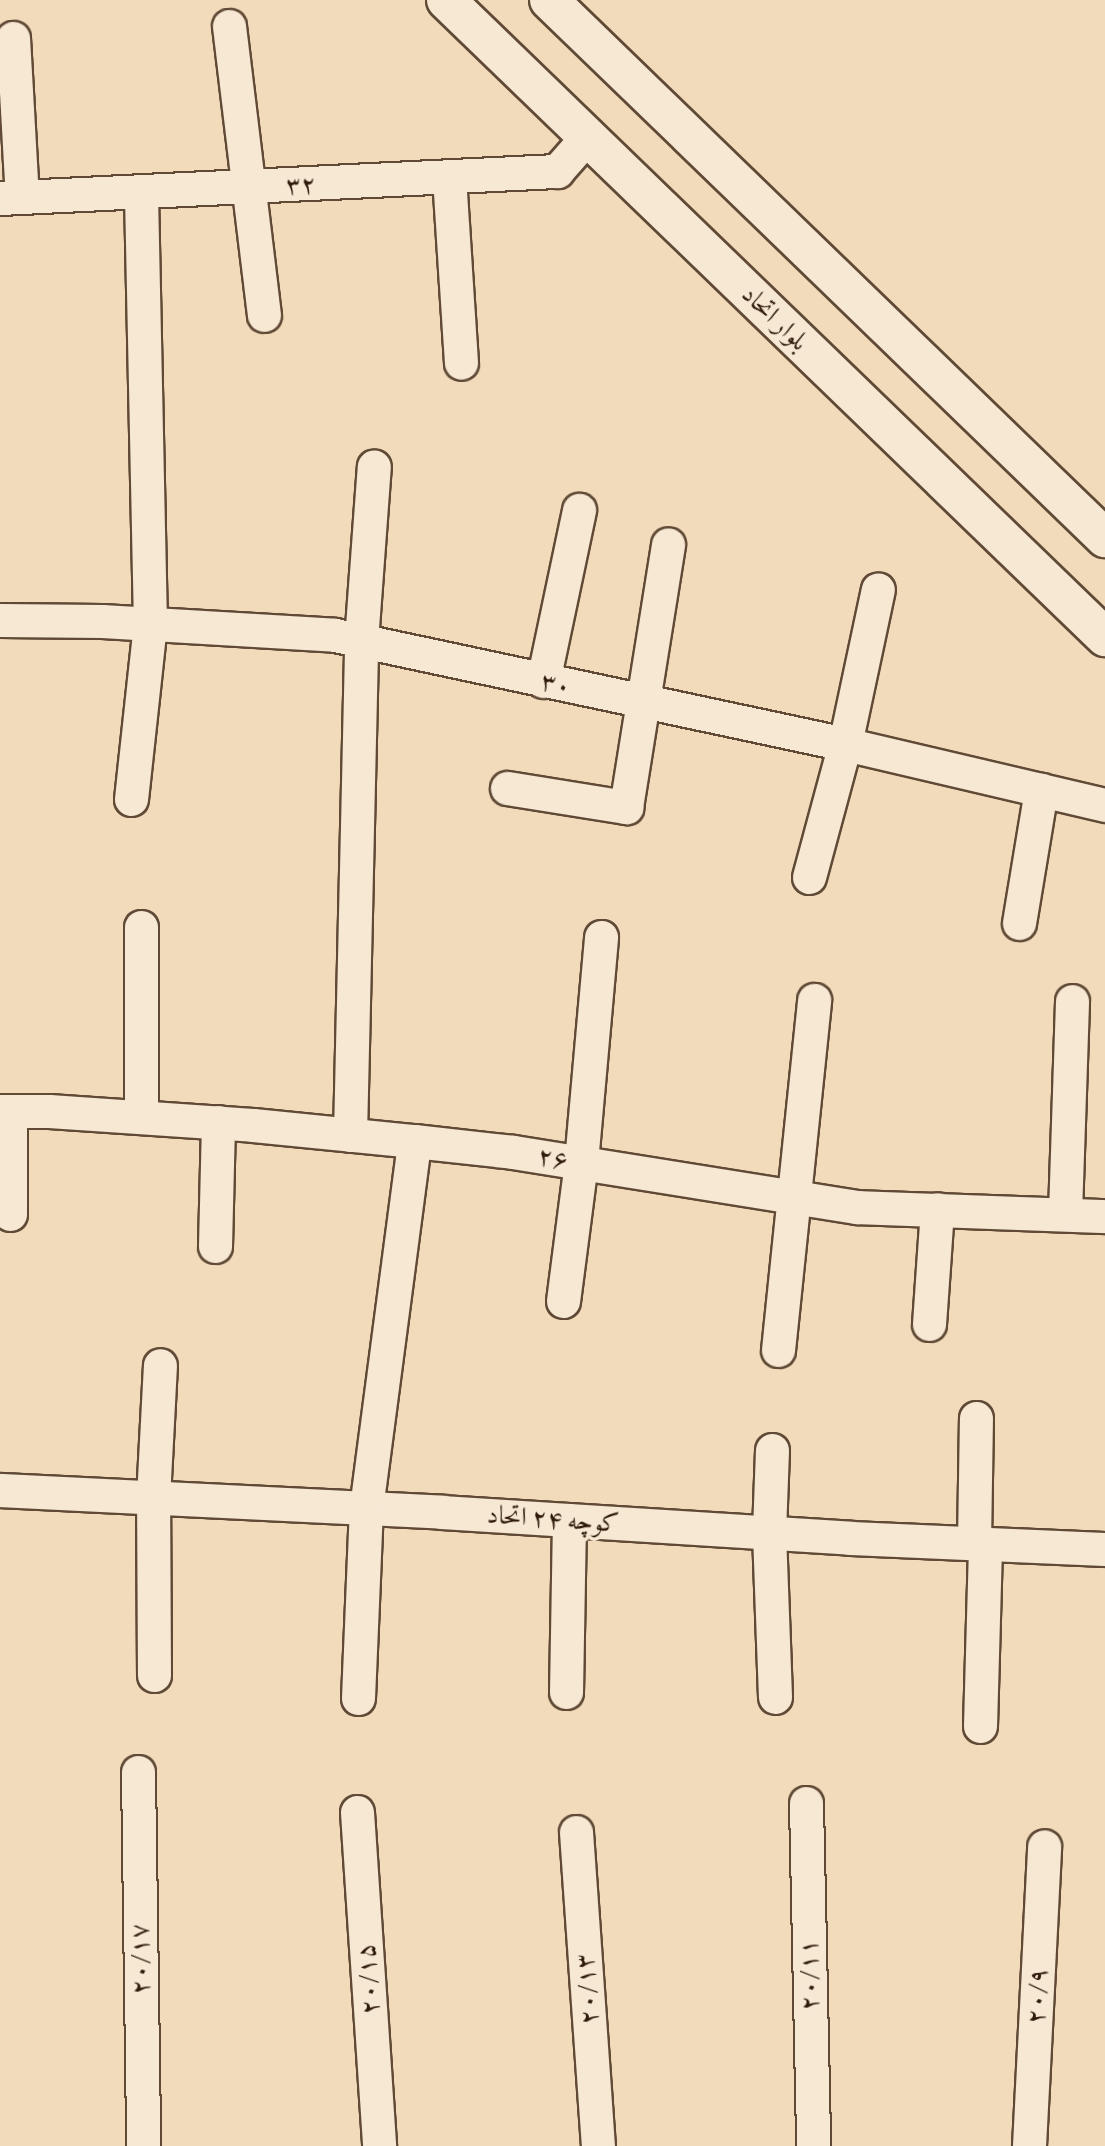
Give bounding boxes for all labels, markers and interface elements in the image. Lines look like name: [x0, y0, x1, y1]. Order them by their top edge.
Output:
street label: ۳۲: [285, 169, 317, 201]
street label: بلوار اتحاد: [735, 279, 815, 357]
street label: ۳۰: [538, 666, 574, 702]
street label: ۲۶: [536, 1140, 570, 1176]
street label: کوچه ۲۴ اتحاد: [486, 1499, 620, 1539]
street label: ۲۰/۱۷: [124, 1923, 156, 1995]
street label: ۲۰/۱۱: [793, 1939, 825, 2011]
street label: ۲۰/۱۵: [350, 1942, 386, 2016]
street label: ۲۰/۱۳: [569, 1952, 605, 2026]
street label: ۲۰/۹: [1020, 1967, 1054, 2025]

